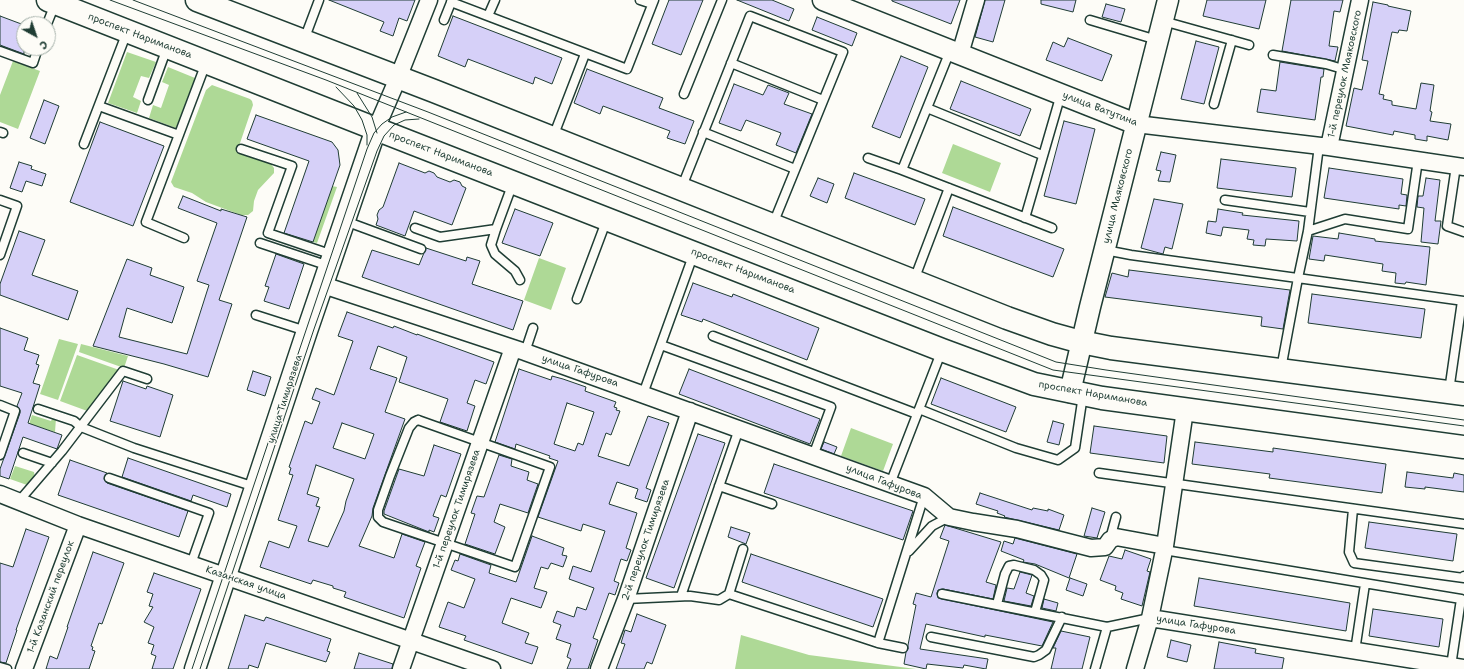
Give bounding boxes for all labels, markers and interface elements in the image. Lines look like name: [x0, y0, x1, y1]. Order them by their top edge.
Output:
street label: 1-й переулок Маяковского: [1326, 9, 1364, 139]
street label: проспект Нариманова: [86, 11, 194, 61]
north arrow: [16, 16, 56, 56]
text: С: [36, 37, 51, 53]
street label: улица Ватутина: [1061, 89, 1139, 129]
street label: проспект Нариманова: [387, 129, 495, 179]
street label: улица Маяковского: [1100, 147, 1136, 245]
street label: проспект Нариманова: [689, 246, 797, 296]
street label: улица Гафурова: [540, 352, 620, 390]
street label: улица Тимирязева: [265, 353, 305, 445]
street label: проспект Нариманова: [1038, 379, 1148, 409]
street label: 1-й переулок Тимирязева: [431, 448, 483, 570]
street label: улица Гафурова: [844, 462, 924, 502]
street label: 2-й переулок Тимирязева: [619, 478, 673, 602]
street label: 1-й Казанский переулок: [25, 539, 77, 655]
street label: Казанская улица: [204, 564, 288, 602]
street label: улица Гафурова: [1155, 613, 1237, 637]

